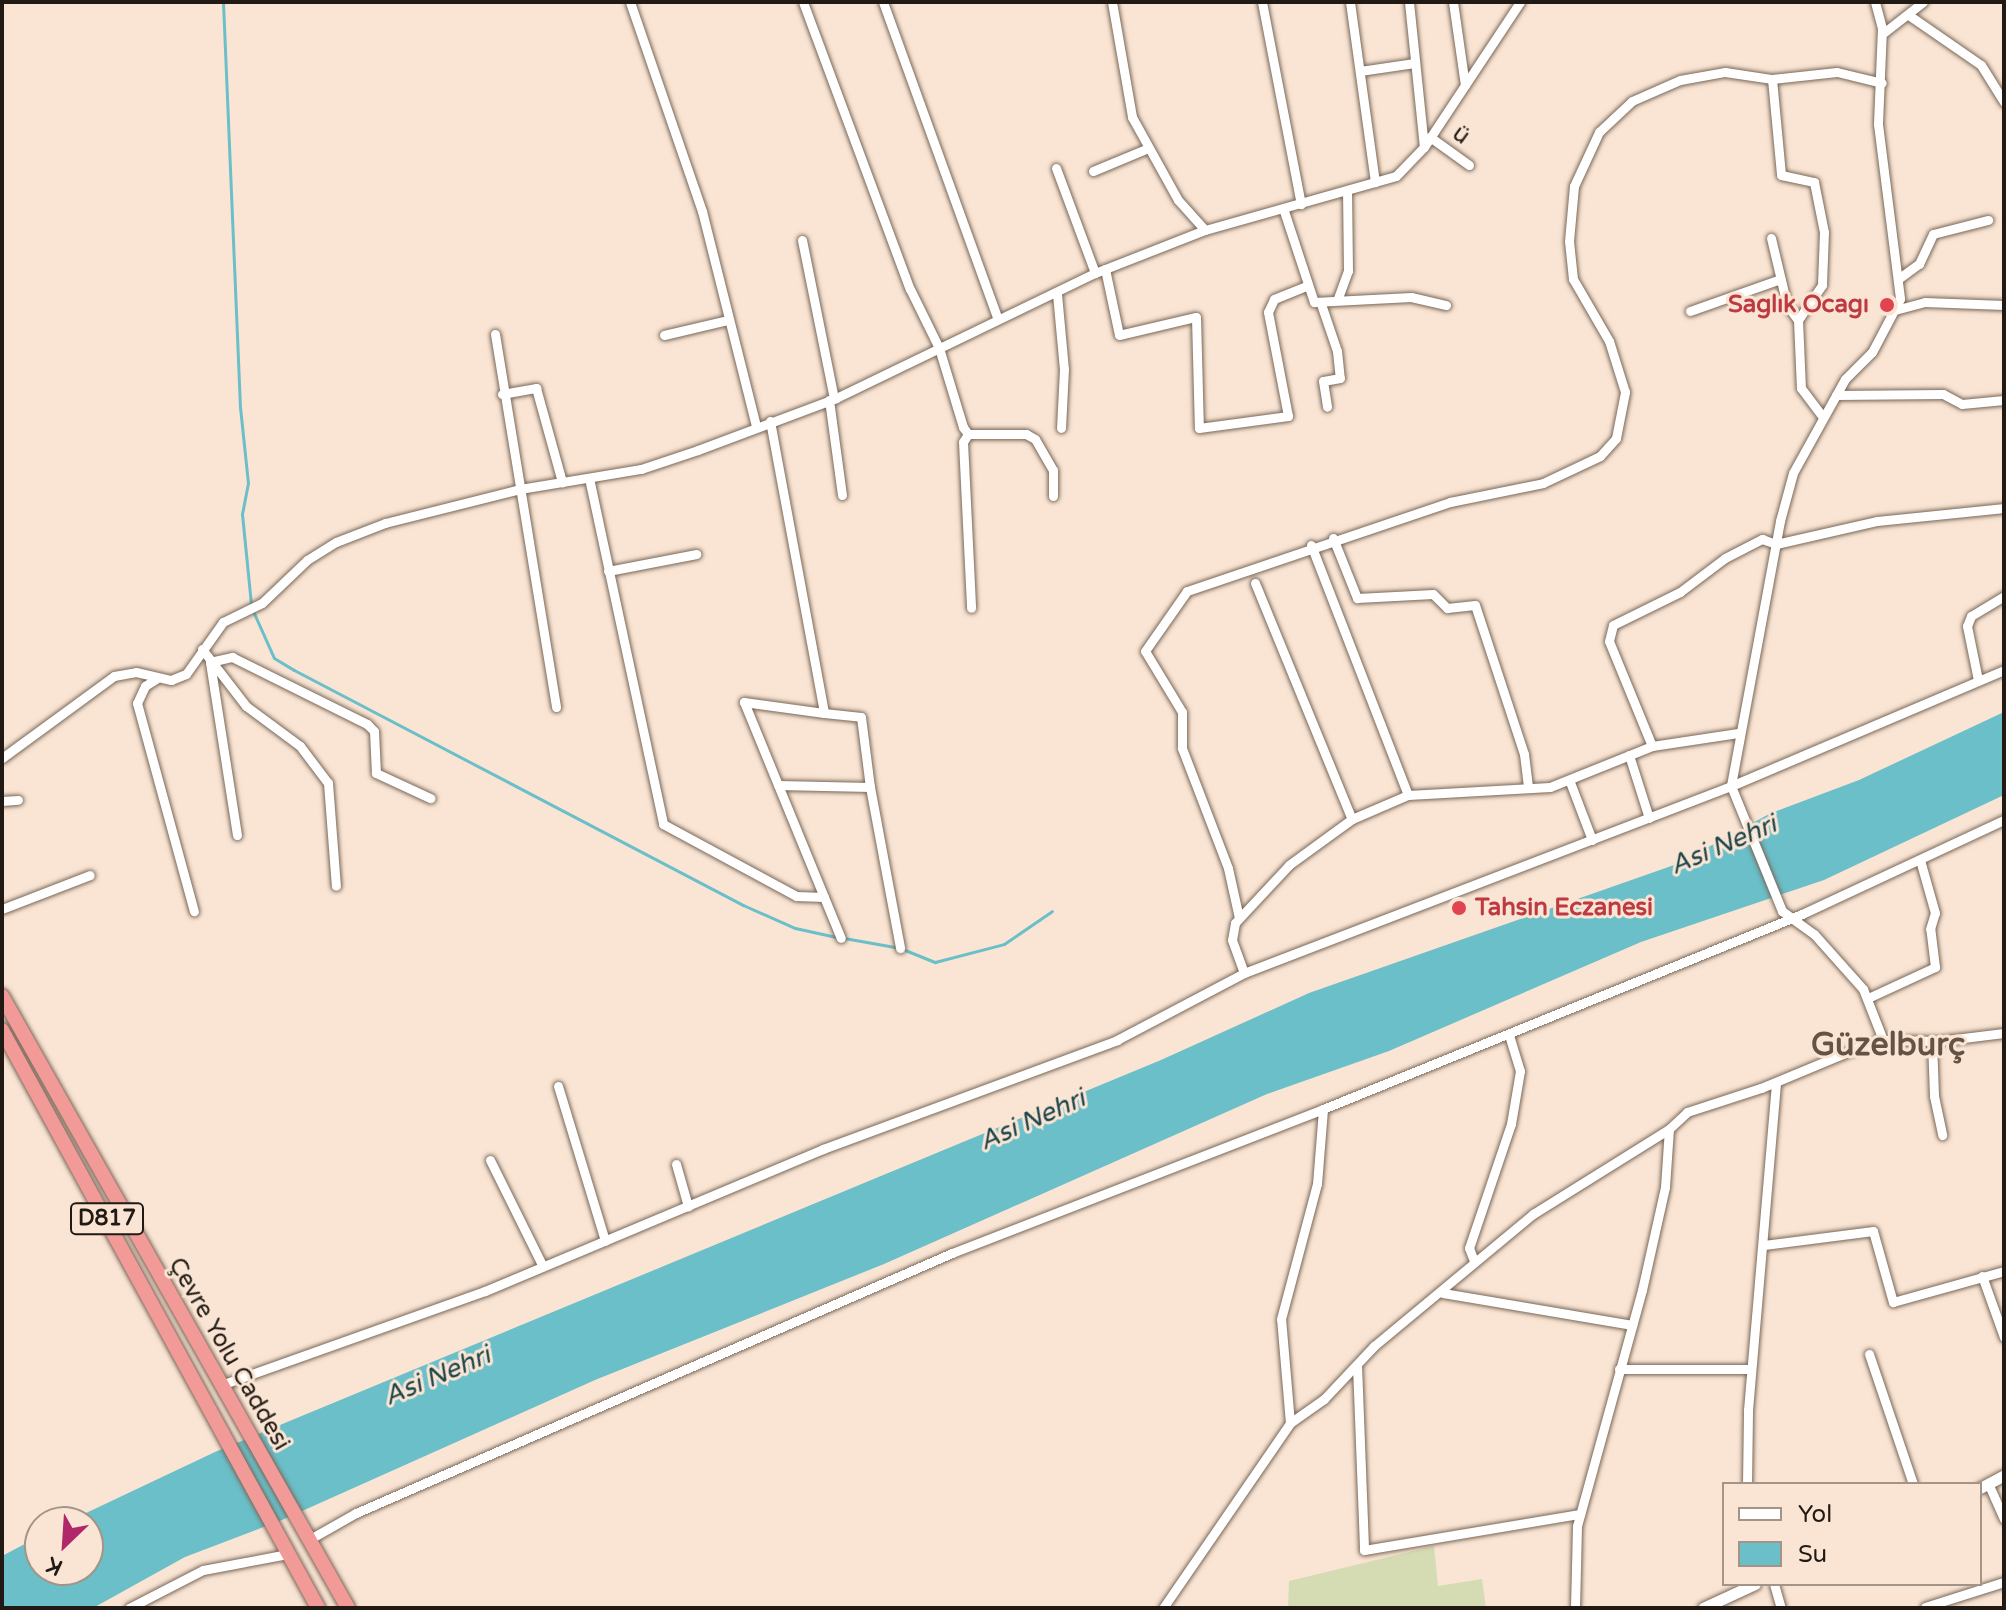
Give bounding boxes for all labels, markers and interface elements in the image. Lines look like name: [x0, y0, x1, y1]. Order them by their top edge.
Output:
street label: ü: [1447, 119, 1475, 151]
place label: Saglık Ocagı: [1728, 291, 1869, 319]
marker: Saglık Ocagı: [1876, 294, 1898, 316]
water label: Asi Nehri: [1665, 809, 1781, 881]
place label: Tahsin Eczanesi: [1475, 894, 1653, 922]
marker: Tahsin Eczanesi: [1450, 899, 1468, 917]
district label: Güzelburç: [1811, 1026, 1965, 1064]
water label: Asi Nehri: [974, 1083, 1090, 1157]
road number: D817: [69, 1201, 145, 1237]
street label: Çevre Yolu Caddesi: [162, 1253, 296, 1455]
water label: Asi Nehri: [379, 1340, 495, 1412]
legend: [1722, 1482, 1982, 1586]
text: Yol: [1798, 1500, 1832, 1529]
north arrow: [24, 1506, 104, 1586]
text: Su: [1798, 1540, 1827, 1569]
text: K: [43, 1551, 67, 1581]

